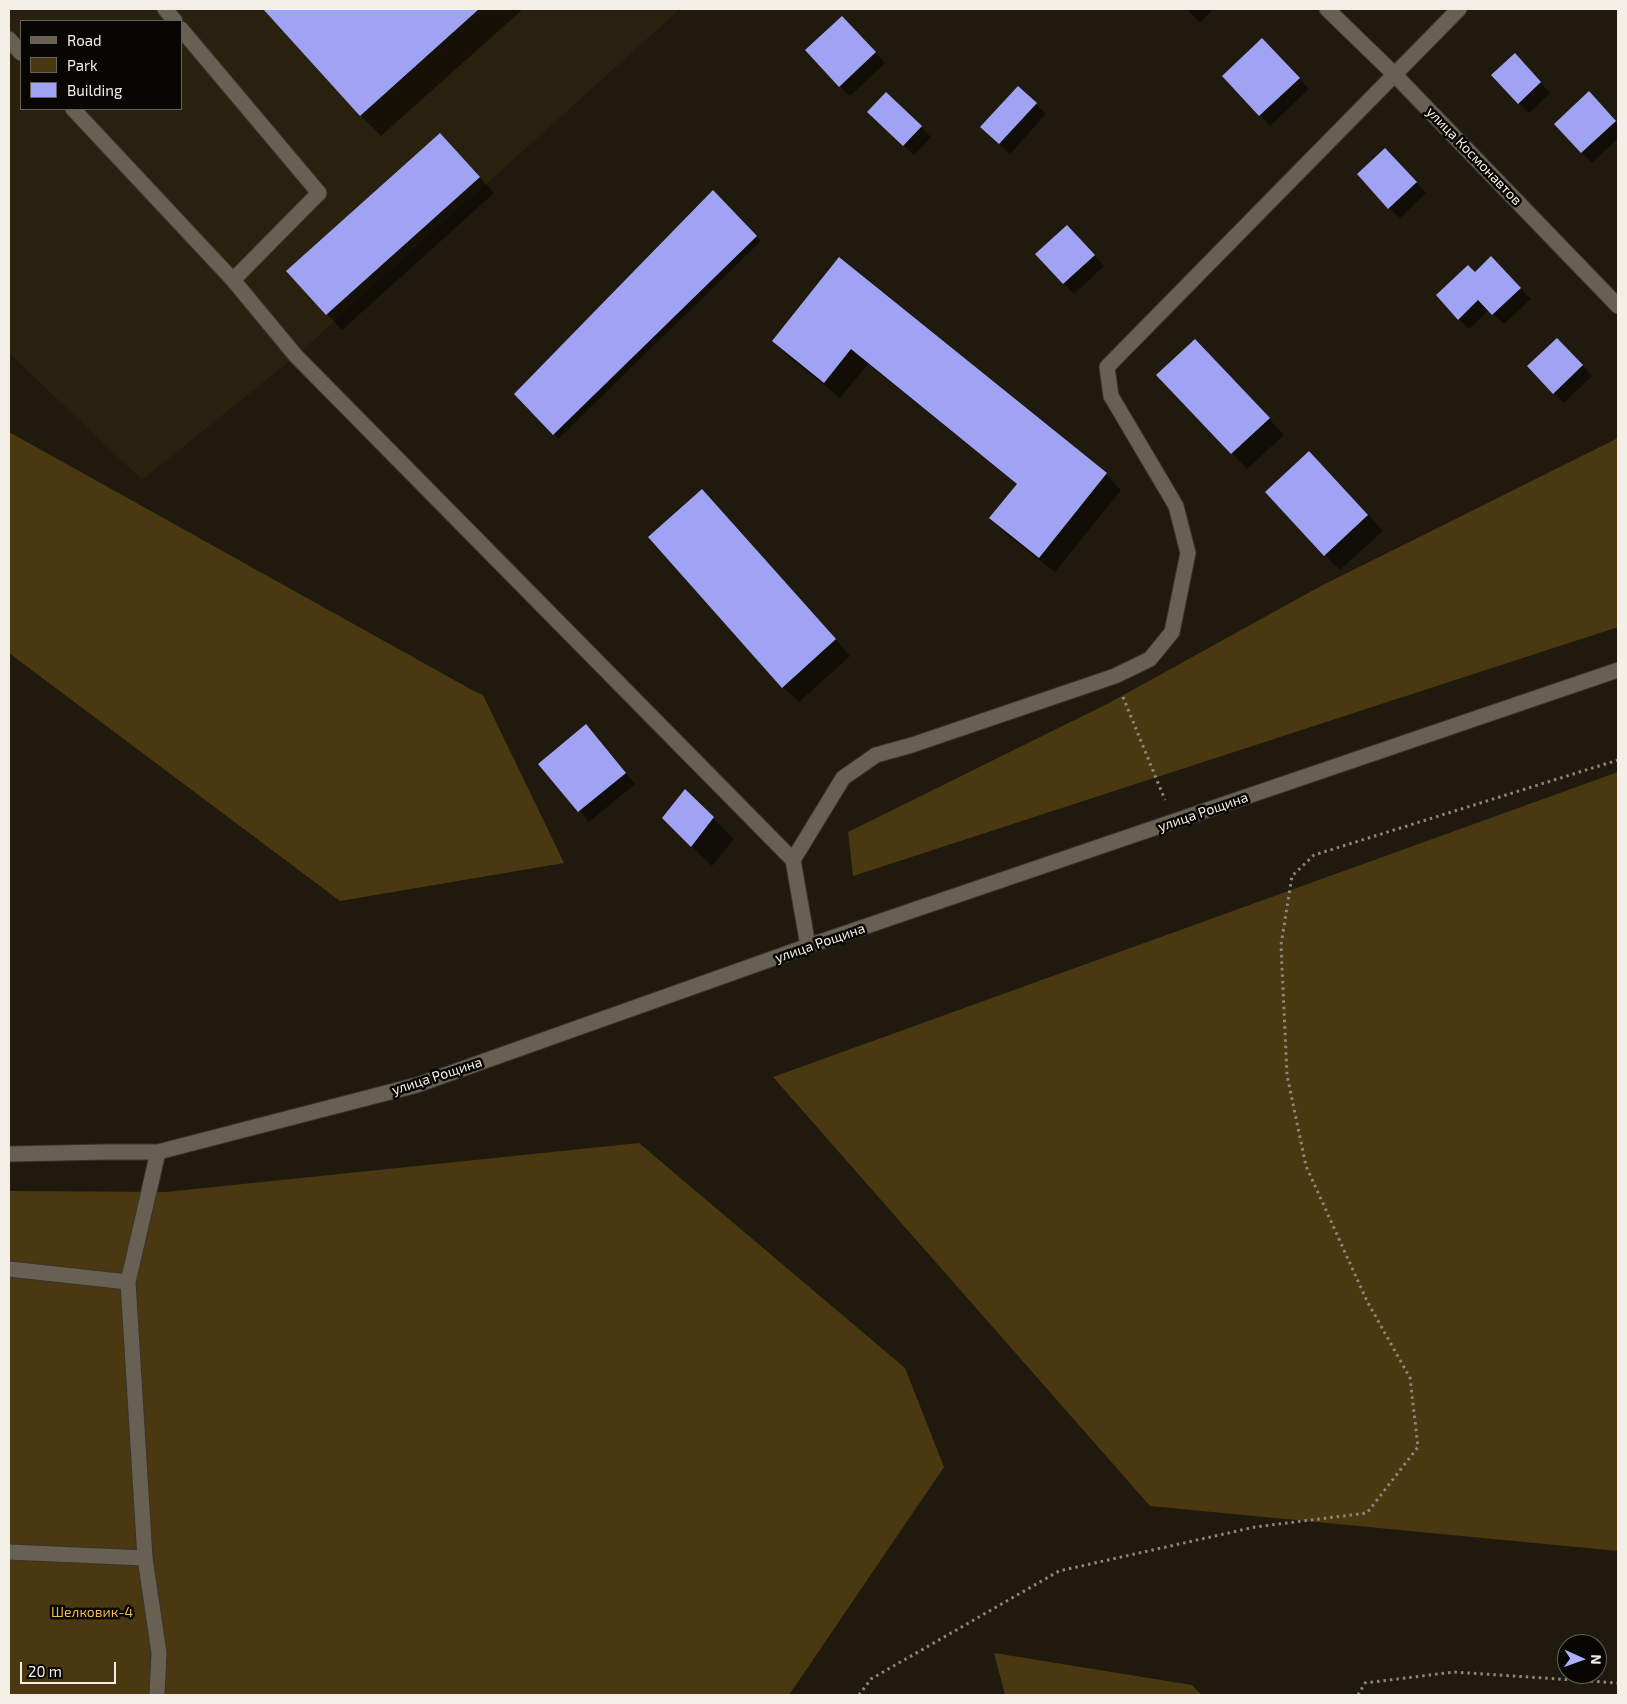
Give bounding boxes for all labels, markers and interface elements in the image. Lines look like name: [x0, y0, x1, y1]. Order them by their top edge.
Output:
legend: [20, 20, 182, 110]
text: Road: [67, 31, 102, 49]
text: Park: [67, 56, 98, 74]
text: Building: [67, 81, 122, 99]
street label: улица Космонавтов: [1423, 103, 1525, 209]
street label: улица Рощина: [1156, 789, 1250, 835]
street label: улица Рощина: [773, 920, 867, 966]
street label: улица Рощина: [390, 1053, 484, 1099]
park label: Шелковик-4: [51, 1604, 133, 1620]
north arrow: [1557, 1634, 1607, 1684]
scale bar: [22, 1652, 119, 1684]
text: N: [1588, 1654, 1605, 1665]
text: 20 m: [28, 1662, 62, 1680]

